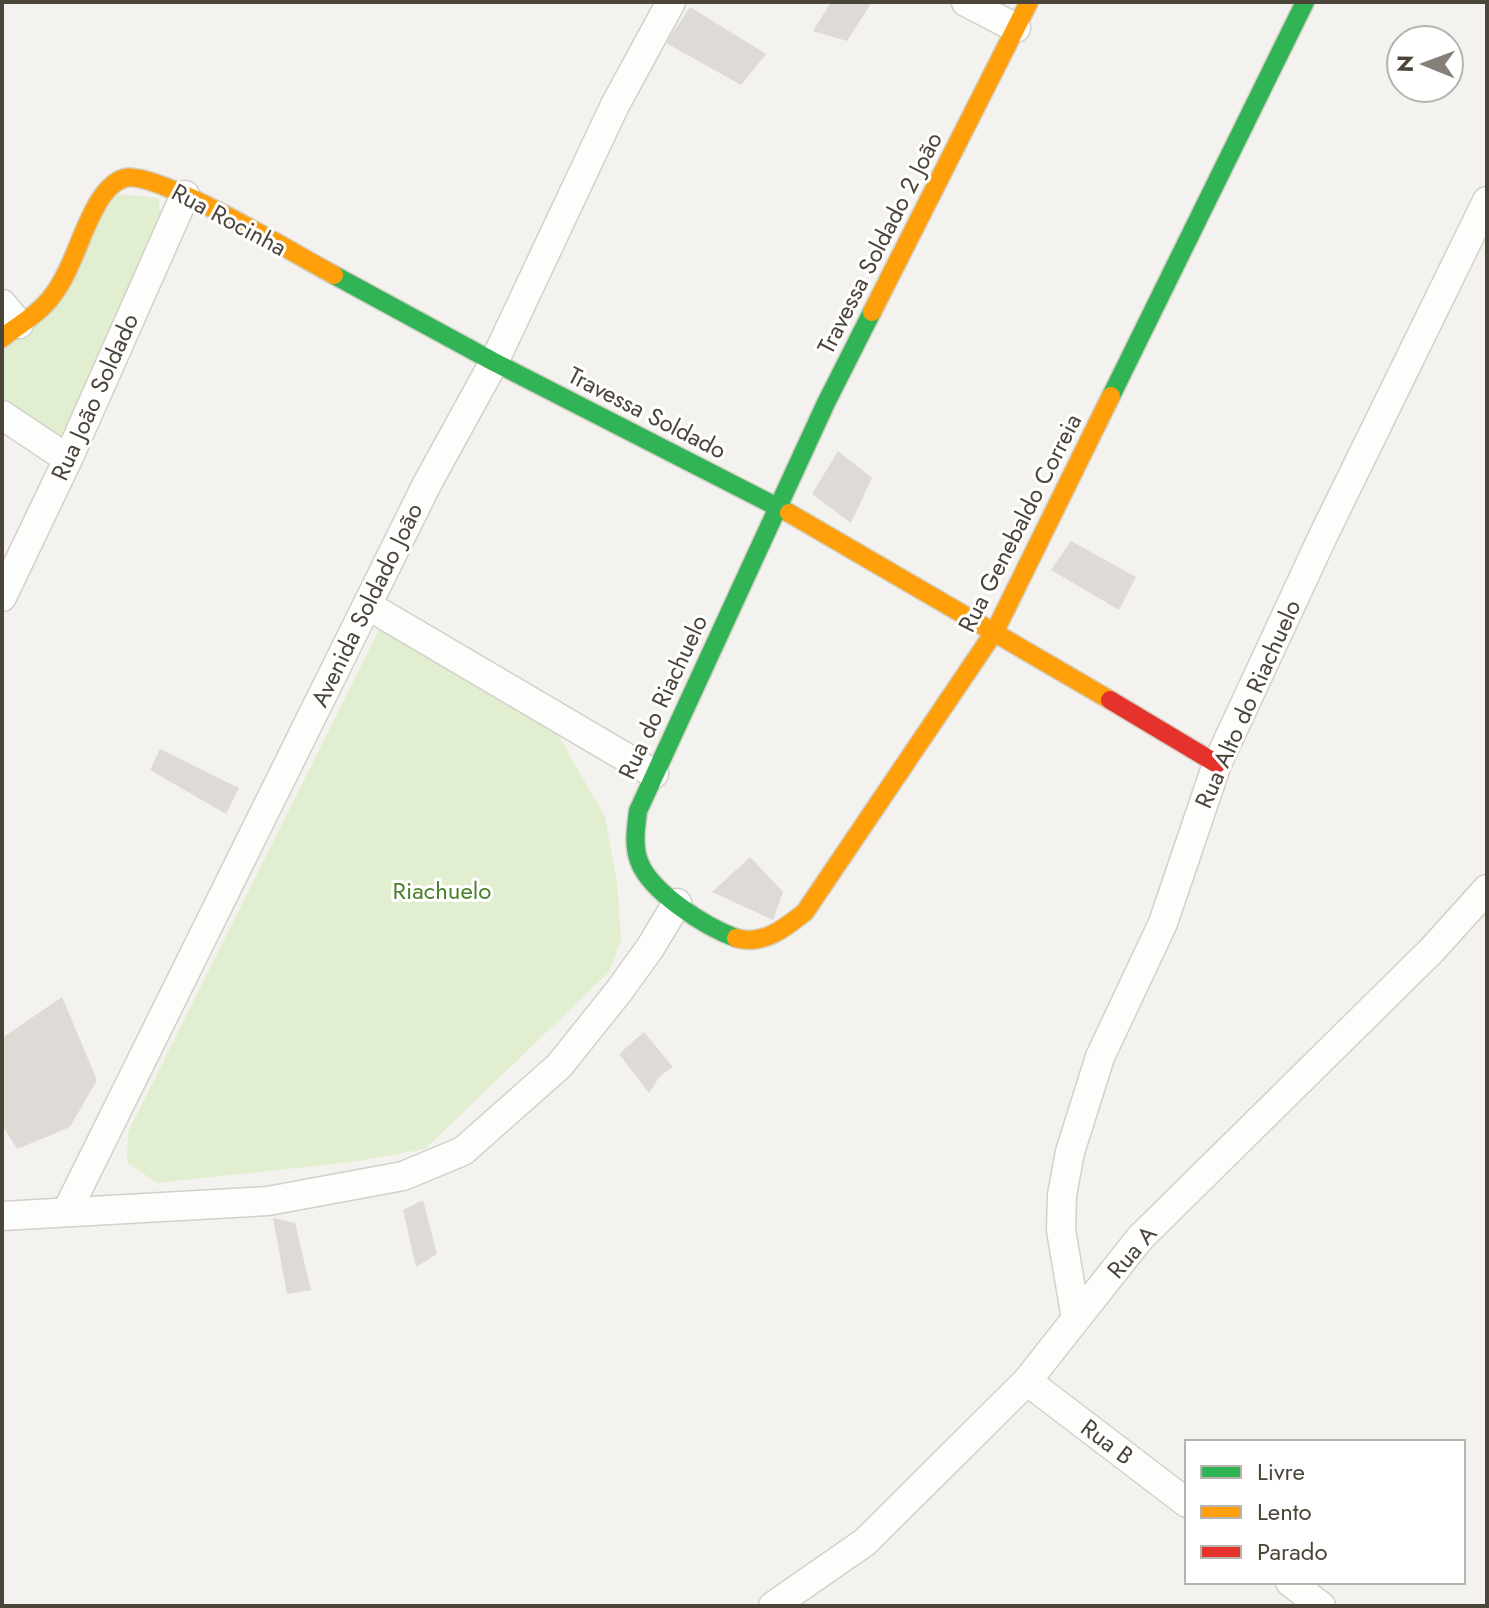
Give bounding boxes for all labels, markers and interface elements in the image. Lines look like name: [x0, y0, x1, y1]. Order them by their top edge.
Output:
north arrow: [1385, 24, 1465, 104]
text: N: [1389, 55, 1421, 73]
street label: Travessa Soldado 2 João: [808, 126, 951, 360]
street label: Rua Rocinha: [165, 175, 293, 265]
street label: Rua João Soldado: [42, 308, 147, 486]
street label: Travessa Soldado: [562, 358, 732, 467]
street label: Rua Genebaldo Correia: [949, 407, 1090, 638]
street label: Avenida Soldado João: [302, 497, 431, 713]
street label: Rua Alto do Riachuelo: [1186, 594, 1309, 814]
street label: Rua do Riachuelo: [609, 609, 716, 785]
park label: Riachuelo: [393, 873, 491, 908]
street label: Rua A: [1099, 1217, 1165, 1286]
street label: Rua B: [1074, 1410, 1141, 1473]
legend: [1185, 1440, 1465, 1584]
text: Livre: [1257, 1454, 1305, 1489]
text: Lento: [1257, 1494, 1312, 1529]
text: Parado: [1257, 1534, 1328, 1569]

